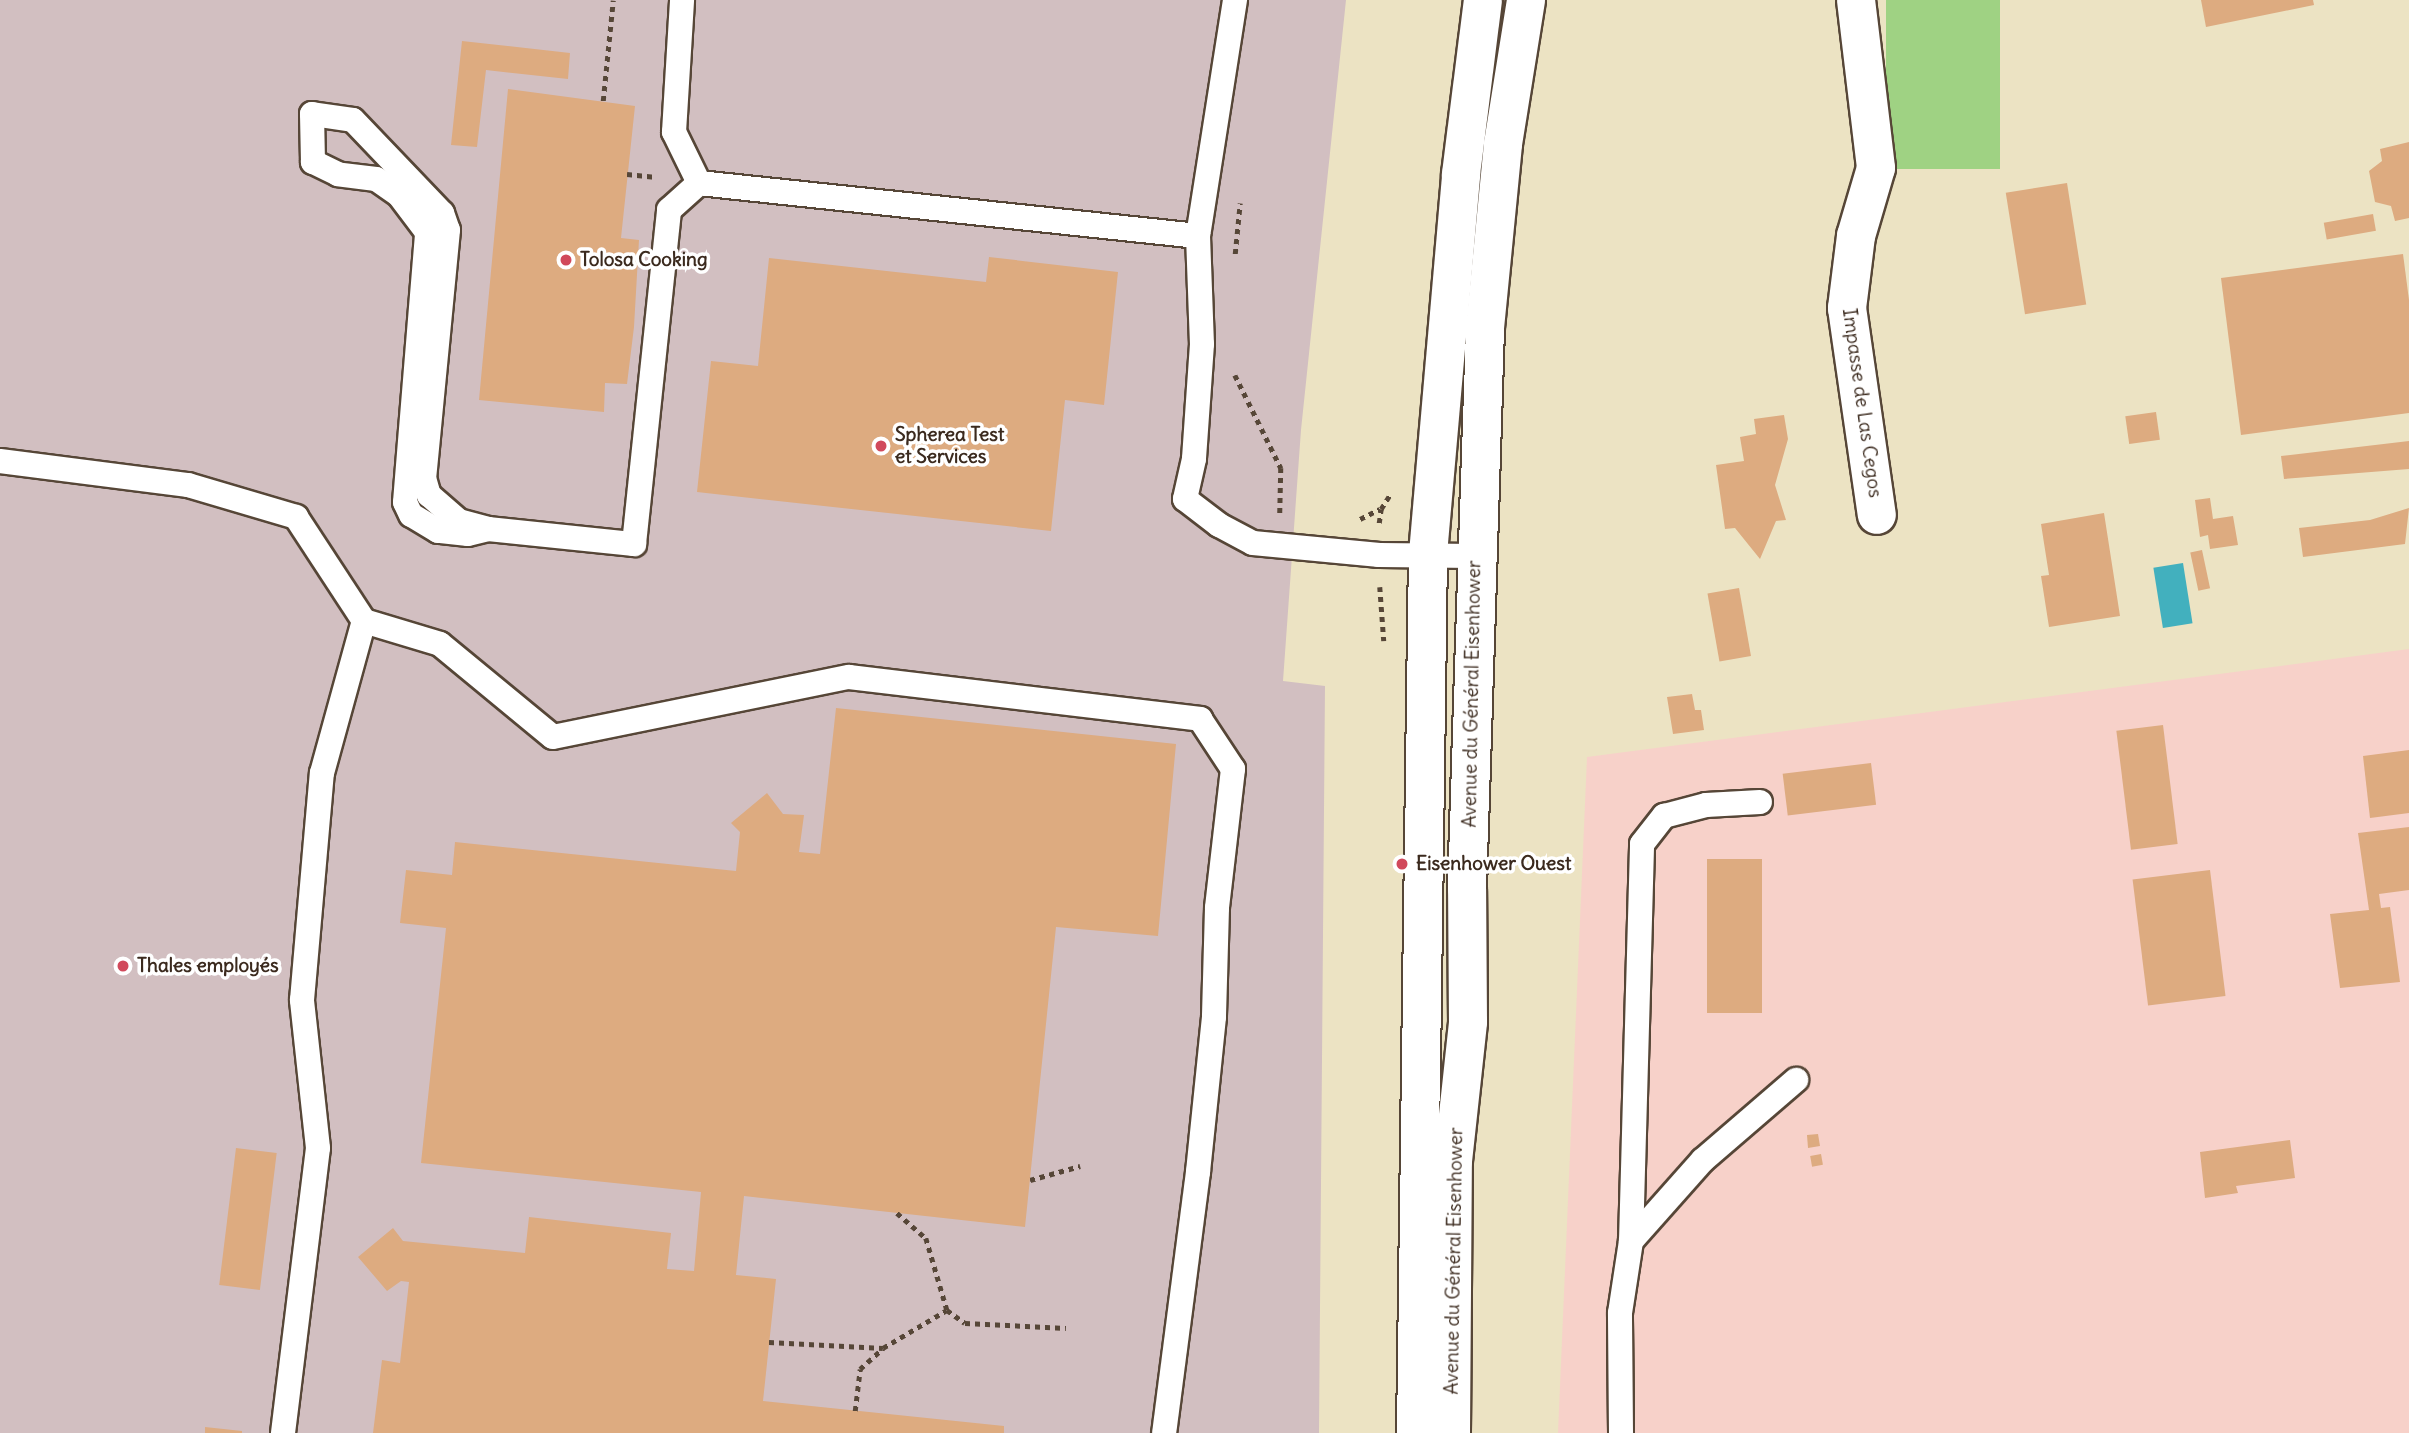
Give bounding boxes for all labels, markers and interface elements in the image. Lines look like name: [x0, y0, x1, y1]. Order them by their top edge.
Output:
place label: Tolosa Cooking: [580, 249, 708, 271]
marker: Tolosa Cooking: [558, 252, 574, 268]
street label: Impasse de Las Cegos: [1837, 307, 1887, 499]
place label: Spherea Test et Services: [895, 424, 1004, 468]
marker: Spherea Test et Services: [873, 438, 889, 454]
street label: Avenue du Général Eisenhower: [1458, 560, 1486, 828]
place label: Eisenhower Ouest: [1416, 853, 1571, 875]
marker: Eisenhower Ouest: [1394, 856, 1410, 872]
place label: Thales employés: [137, 955, 279, 977]
marker: Thales employés: [115, 958, 131, 974]
street label: Avenue du Général Eisenhower: [1440, 1127, 1468, 1395]

